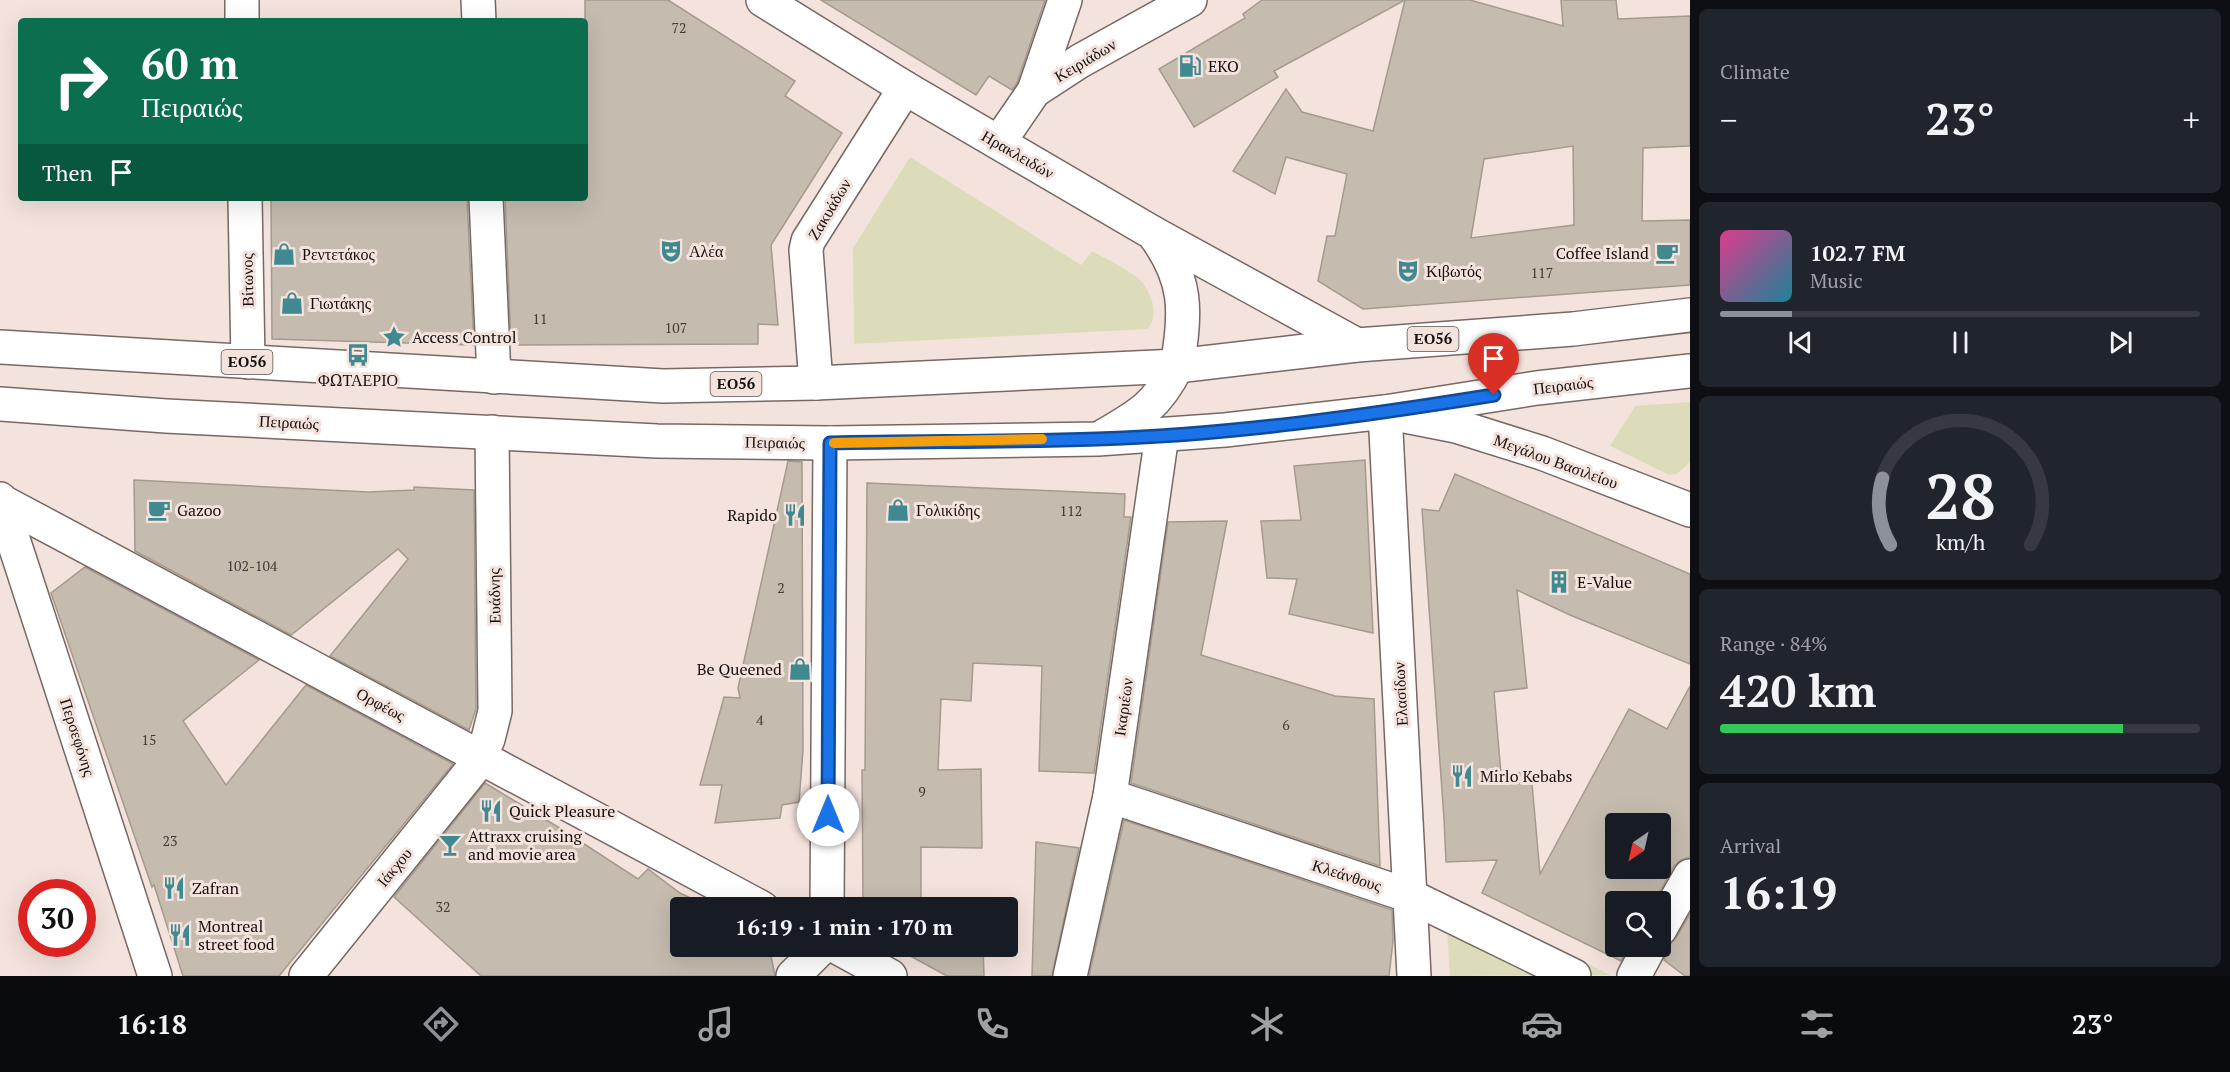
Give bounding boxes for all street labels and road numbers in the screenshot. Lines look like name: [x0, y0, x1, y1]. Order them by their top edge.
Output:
street label: Κειριάδων: [1050, 33, 1120, 87]
street label: Ηρακλειδών: [978, 124, 1058, 184]
street label: Ζακυάδων: [802, 174, 856, 244]
street label: Βίτωνος: [236, 252, 258, 307]
road number: ΕΟ56: [1408, 327, 1458, 351]
road number: ΕΟ56: [222, 350, 272, 374]
street label: Πειραιώς: [1532, 370, 1595, 400]
road number: ΕΟ56: [710, 372, 762, 396]
street label: Πειραιώς: [258, 409, 320, 435]
street label: Μεγάλου Βασιλείου: [1491, 428, 1621, 494]
street label: Πειραιώς: [745, 430, 806, 454]
street label: Ευάδνης: [483, 567, 505, 624]
street label: Ελασίδων: [1387, 661, 1413, 727]
street label: Ικαριέων: [1108, 677, 1138, 737]
street label: Ορφέως: [353, 682, 410, 726]
street label: Περσεφόνης: [55, 695, 101, 779]
street label: Ιάκχου: [371, 843, 417, 891]
street label: Κλεάνθους: [1310, 853, 1385, 897]

